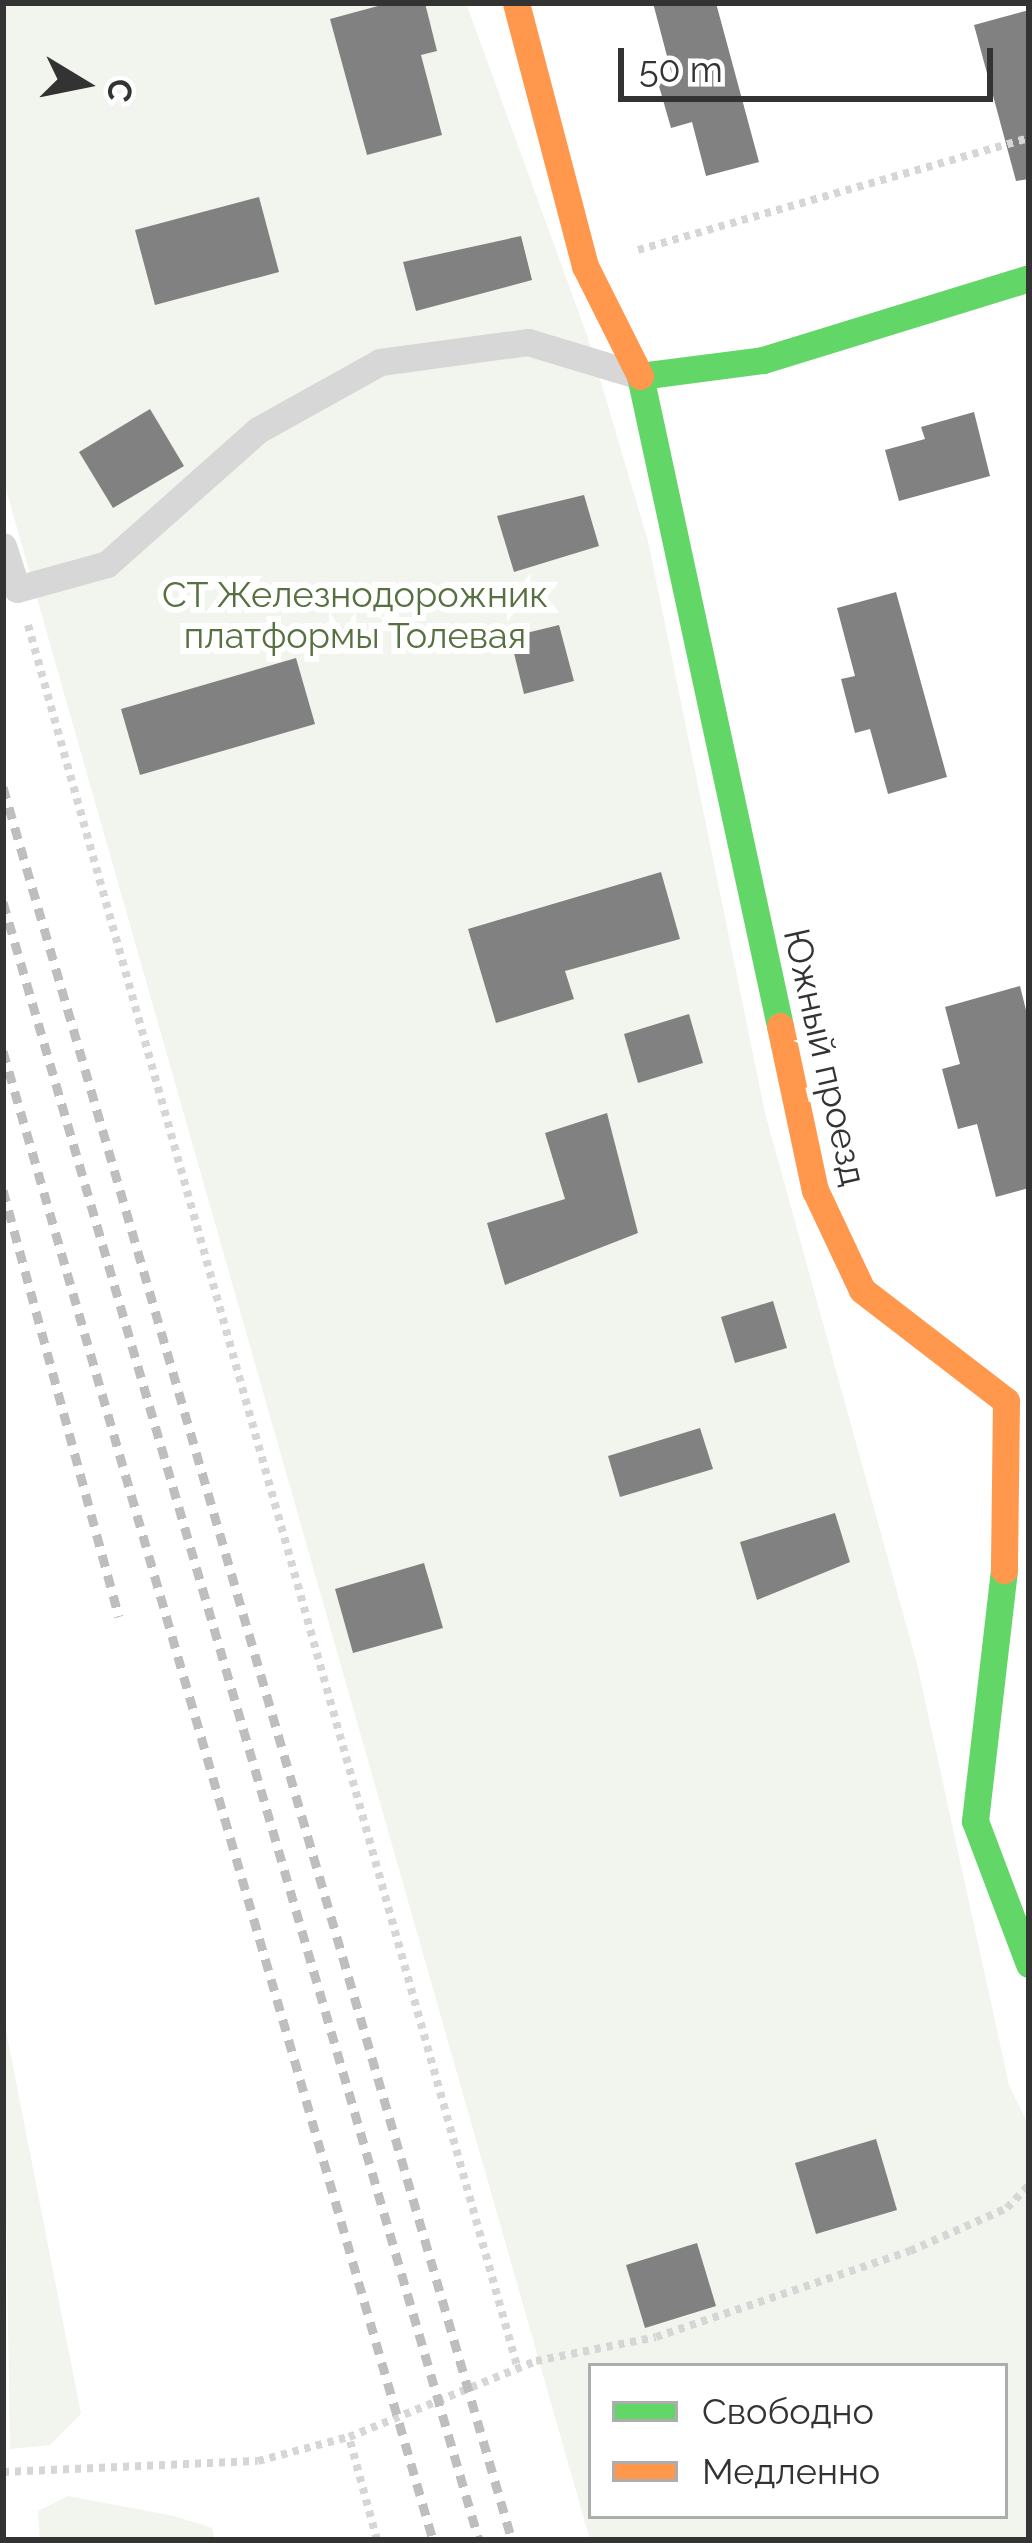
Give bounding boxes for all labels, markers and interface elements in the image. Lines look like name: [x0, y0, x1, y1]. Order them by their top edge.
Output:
north arrow: [24, 24, 144, 144]
scale bar: [624, 24, 999, 98]
text: 50 m: [639, 48, 723, 90]
text: С: [99, 76, 141, 105]
park label: СТ Железнодорожник платформы Толевая: [161, 572, 549, 657]
street label: Южный проезд: [774, 924, 876, 1190]
legend: [588, 2363, 1008, 2519]
text: Свободно: [702, 2390, 874, 2432]
text: Медленно: [702, 2450, 880, 2492]

